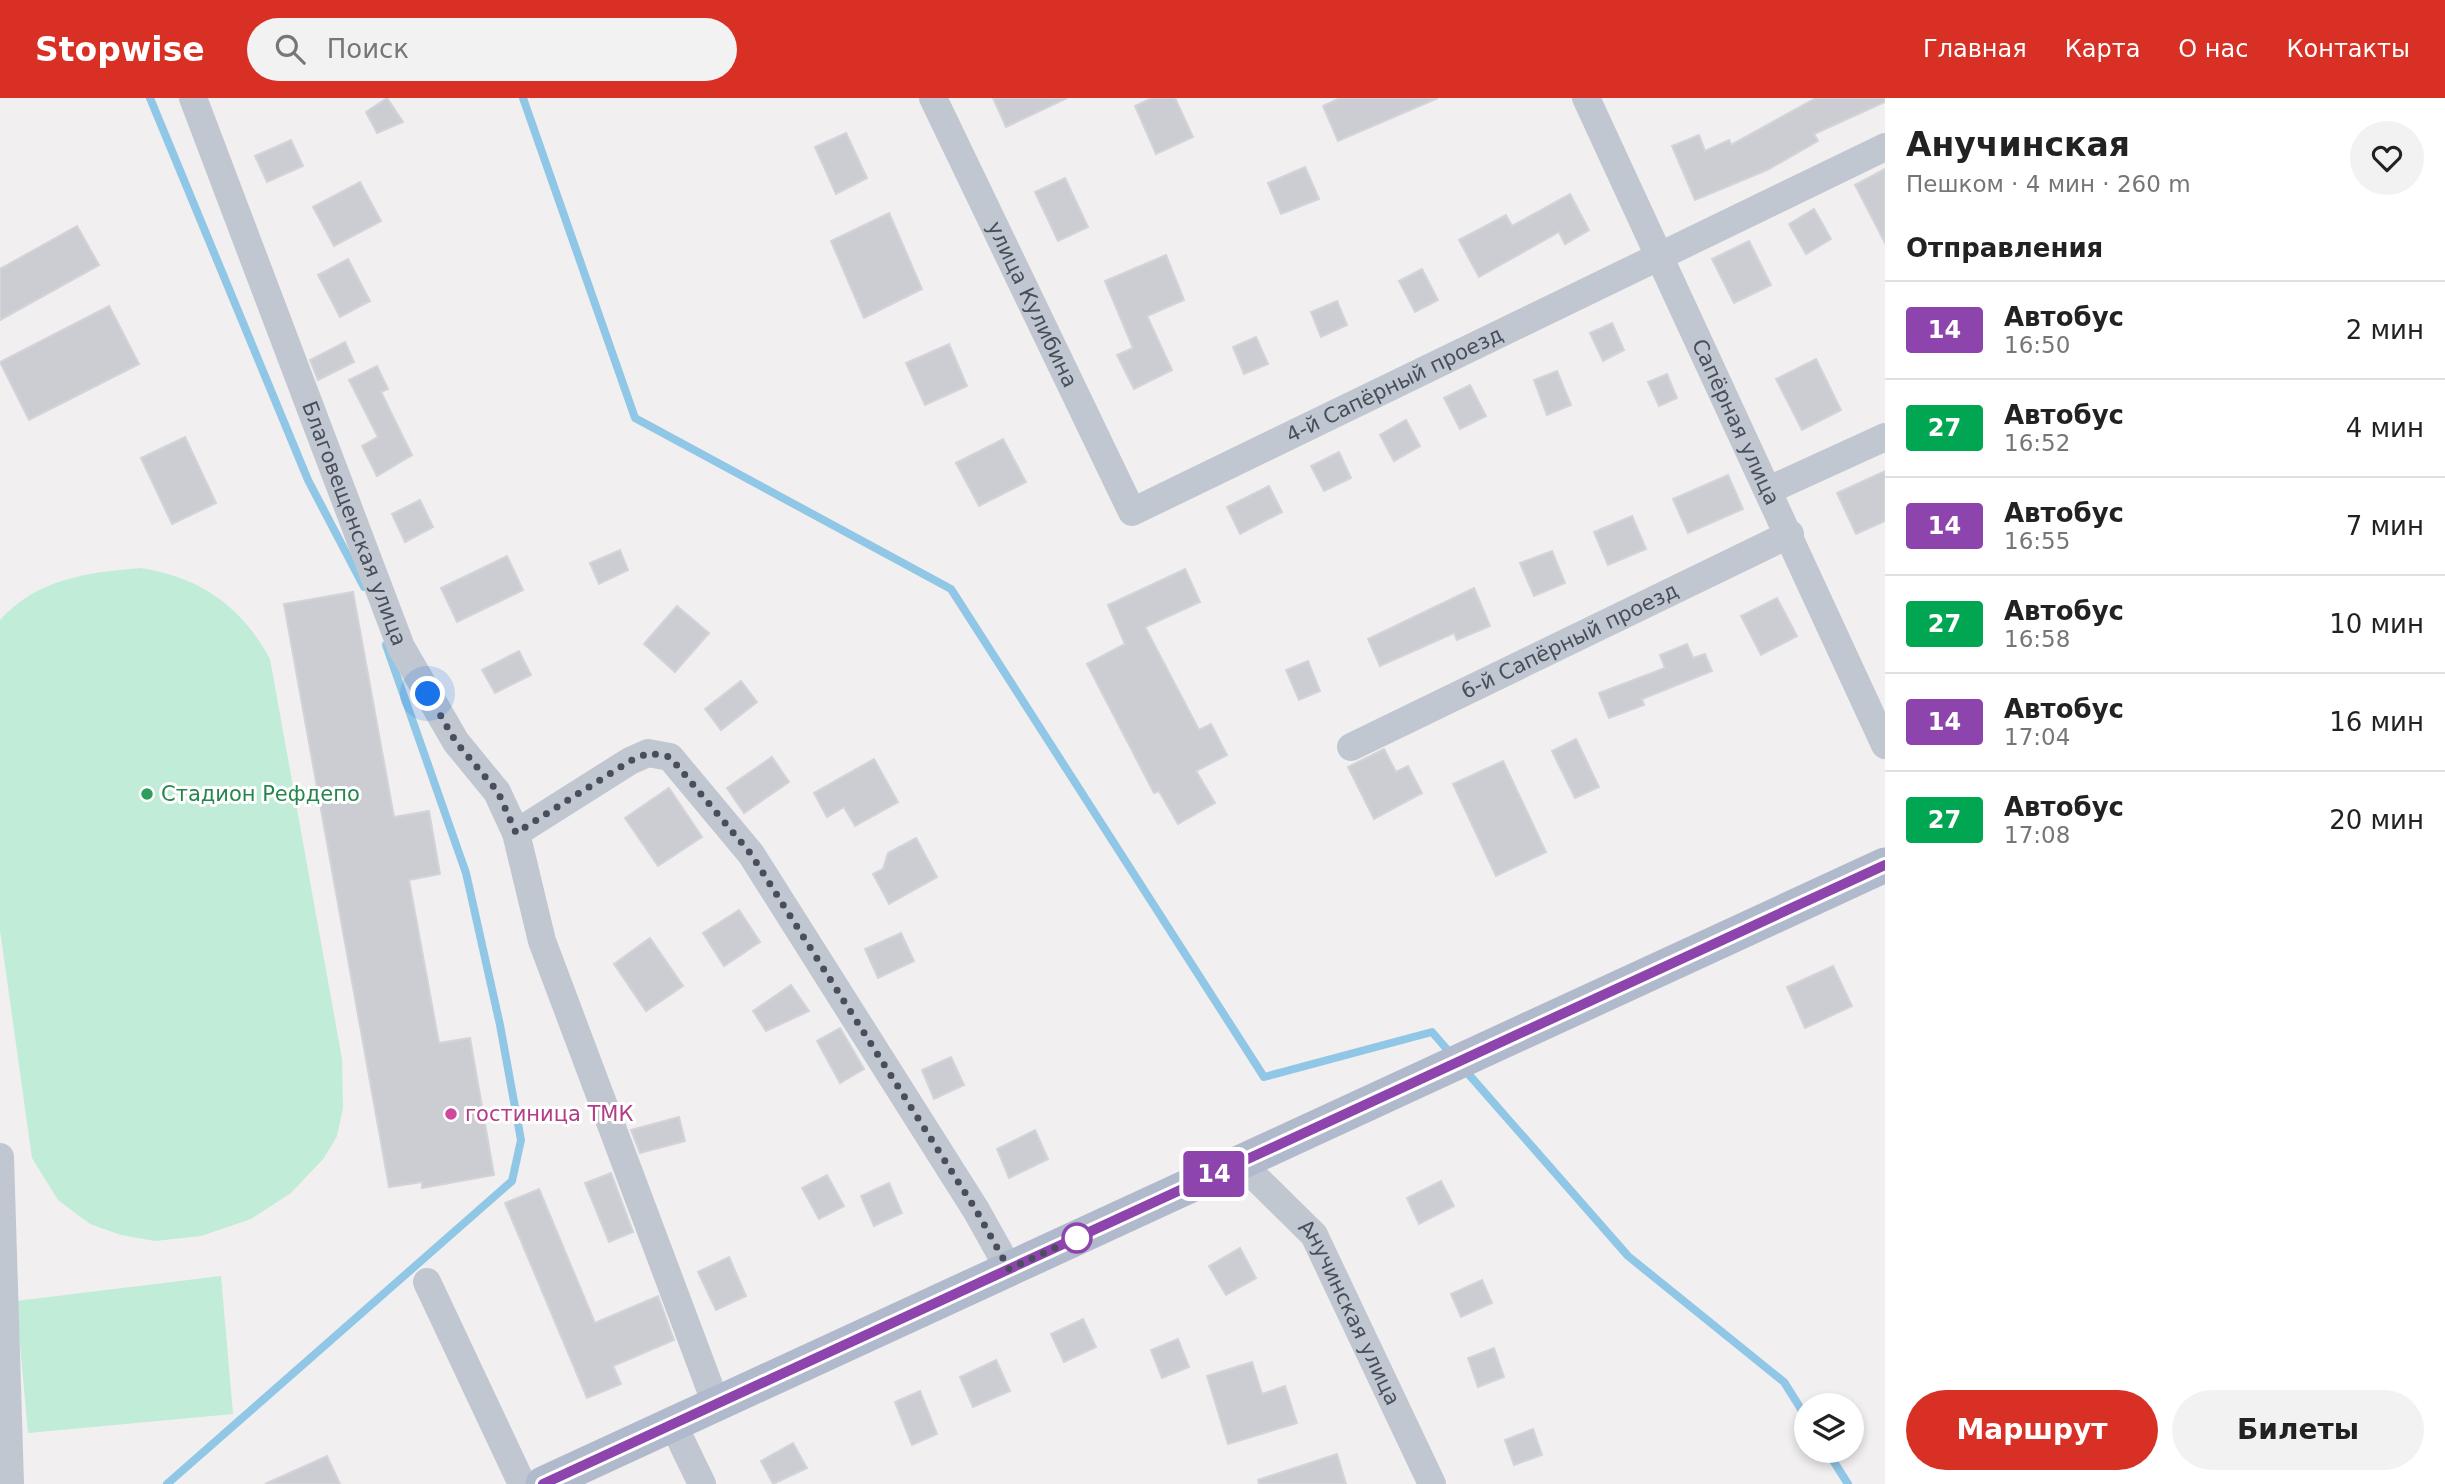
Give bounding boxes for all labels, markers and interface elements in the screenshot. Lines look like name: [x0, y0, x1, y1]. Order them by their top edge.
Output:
search box: [247, 18, 737, 81]
text: Stopwise: [35, 30, 205, 69]
icon: search: [271, 30, 309, 68]
text: Поиск: [327, 34, 409, 64]
text: Главная: [1923, 35, 2027, 63]
text: Карта: [2065, 35, 2140, 63]
text: О нас: [2178, 35, 2248, 63]
text: Контакты: [2286, 35, 2410, 63]
button: heart: [2350, 121, 2424, 195]
text: Анучинская: [1906, 125, 2130, 164]
text: Пешком · 4 мин · 260 m: [1906, 171, 2191, 197]
street label: улица Кулибина: [982, 218, 1082, 391]
text: Отправления: [1906, 233, 2103, 263]
text: Автобус: [2004, 302, 2124, 332]
text: 2 мин: [2346, 315, 2424, 345]
text: 14: [1928, 316, 1961, 344]
street label: 4-й Сапёрный проезд: [1282, 322, 1507, 448]
text: 16:50: [2004, 332, 2070, 358]
street label: Сапёрная улица: [1687, 335, 1784, 509]
street label: Благовещенская улица: [297, 398, 411, 649]
text: Автобус: [2004, 400, 2124, 430]
text: 4 мин: [2346, 413, 2424, 443]
text: 27: [1928, 414, 1961, 442]
text: 16:52: [2004, 430, 2070, 456]
text: Автобус: [2004, 498, 2124, 528]
text: 7 мин: [2346, 511, 2424, 541]
text: 14: [1928, 512, 1961, 540]
text: 16:55: [2004, 528, 2070, 554]
street label: 6-й Сапёрный проезд: [1457, 578, 1682, 704]
text: Автобус: [2004, 596, 2124, 626]
text: 10 мин: [2329, 609, 2424, 639]
text: 27: [1928, 610, 1961, 638]
text: 16:58: [2004, 626, 2070, 652]
your location: [410, 676, 445, 711]
text: Автобус: [2004, 694, 2124, 724]
text: 16 мин: [2329, 707, 2424, 737]
text: 14: [1928, 708, 1961, 736]
text: 17:04: [2004, 724, 2070, 750]
place label: Стадион Рефдепо: [161, 782, 360, 806]
marker: Стадион Рефдепо: [139, 786, 155, 802]
text: Автобус: [2004, 792, 2124, 822]
text: 20 мин: [2329, 805, 2424, 835]
text: 27: [1928, 806, 1961, 834]
text: 17:08: [2004, 822, 2070, 848]
place label: гостиница ТМК: [465, 1102, 633, 1126]
marker: гостиница ТМК: [443, 1106, 459, 1122]
line badge: 14: [1182, 1151, 1246, 1197]
text: 14: [1197, 1160, 1231, 1188]
street label: Анучинская улица: [1294, 1215, 1405, 1409]
unlabelled marker: [1062, 1223, 1092, 1253]
button: Маршрут: [1906, 1390, 2158, 1470]
button: Билеты: [2172, 1390, 2424, 1470]
map controls: [1794, 1393, 1864, 1463]
button: layers: [1794, 1393, 1864, 1463]

